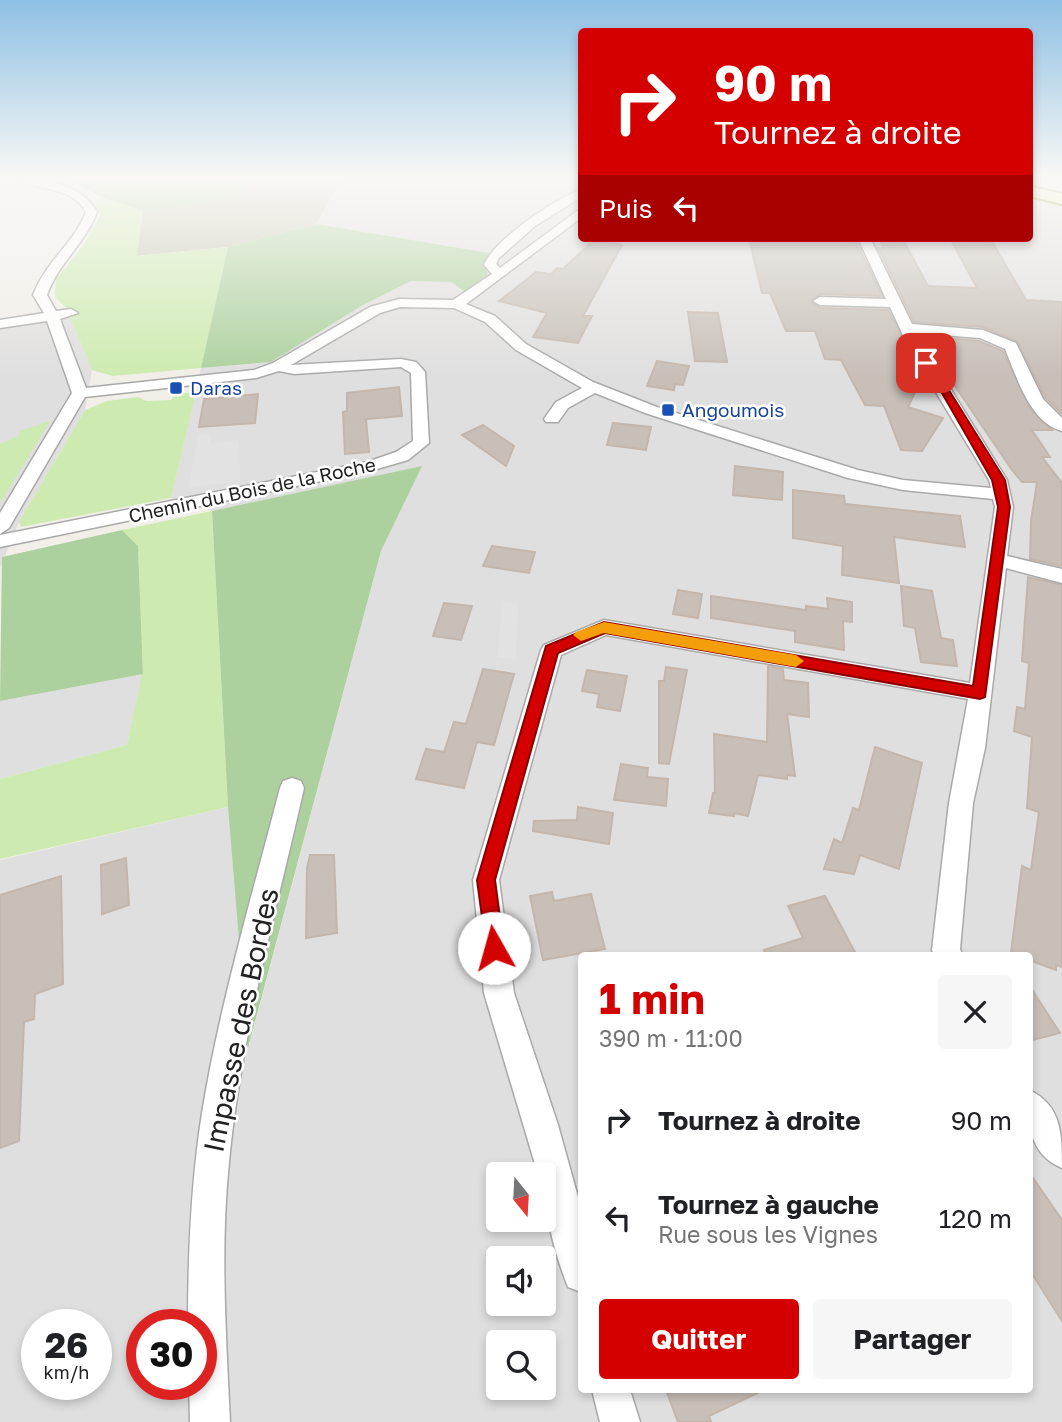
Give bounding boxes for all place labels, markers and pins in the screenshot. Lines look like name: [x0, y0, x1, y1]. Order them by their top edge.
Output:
pin: [896, 333, 956, 393]
place label: Daras: [190, 376, 242, 399]
marker: Daras: [168, 380, 184, 396]
place label: Angoumois: [682, 398, 784, 421]
marker: Angoumois: [660, 402, 676, 418]

